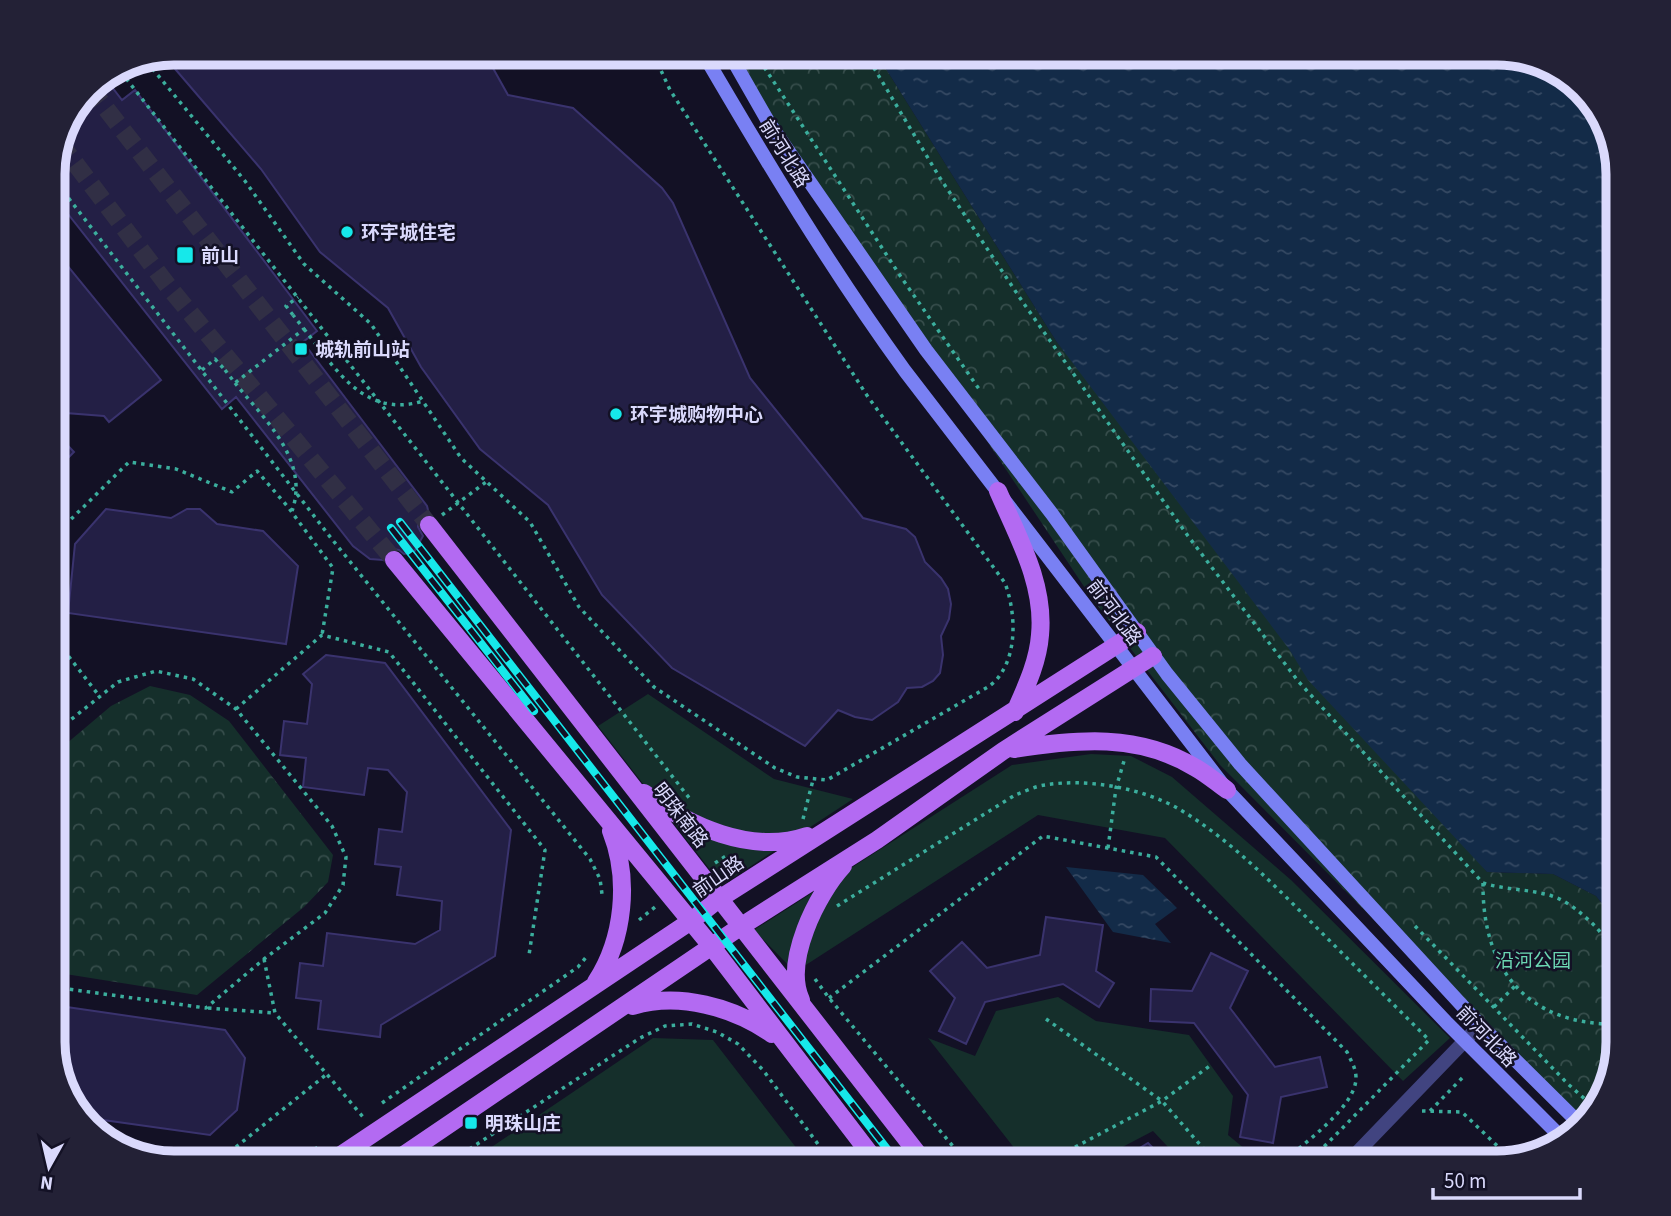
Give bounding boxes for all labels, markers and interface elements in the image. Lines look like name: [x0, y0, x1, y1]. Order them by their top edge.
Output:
street label: 前河北路: [752, 114, 815, 193]
place label: 环宇城住宅: [361, 220, 456, 247]
marker: 环宇城住宅: [339, 224, 355, 240]
place label: 前山: [201, 243, 239, 270]
marker: 前山: [175, 245, 195, 265]
place label: 城轨前山站: [315, 337, 410, 364]
marker: 城轨前山站: [293, 341, 309, 357]
place label: 环宇城购物中心: [630, 402, 763, 429]
marker: 环宇城购物中心: [608, 406, 624, 422]
street label: 前河北路: [1080, 574, 1147, 651]
street label: 明珠南路: [646, 778, 714, 854]
street label: 前山路: [688, 850, 750, 905]
park label: 沿河公园: [1495, 948, 1571, 975]
street label: 前河北路: [1450, 1000, 1522, 1074]
place label: 明珠山庄: [485, 1111, 561, 1138]
marker: 明珠山庄: [463, 1115, 479, 1131]
north arrow: [14, 1132, 84, 1202]
scale bar: [1433, 1156, 1580, 1200]
text: 50 m: [1444, 1166, 1486, 1196]
text: N: [39, 1168, 55, 1197]

